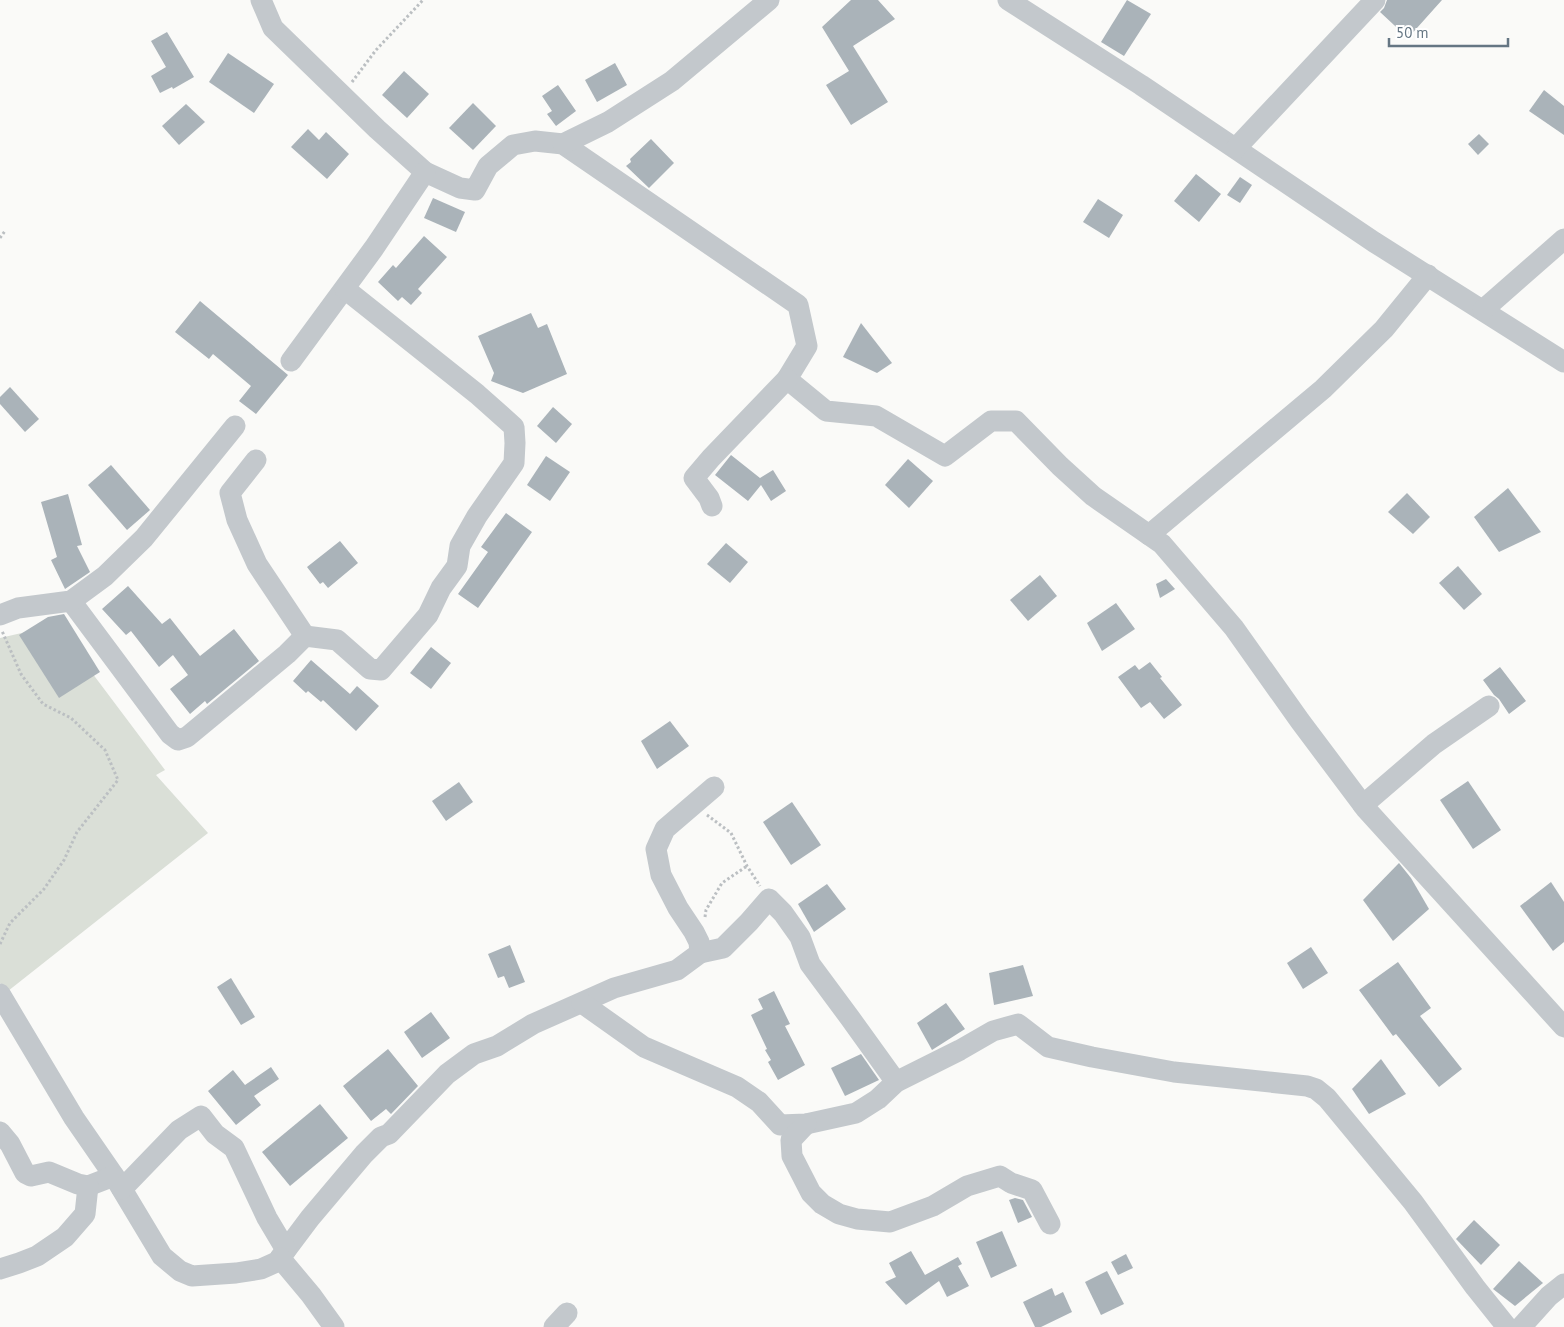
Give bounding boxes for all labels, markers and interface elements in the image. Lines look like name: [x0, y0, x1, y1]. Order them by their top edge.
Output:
scale bar: [1389, 15, 1508, 47]
text: 50 m: [1396, 23, 1429, 42]

